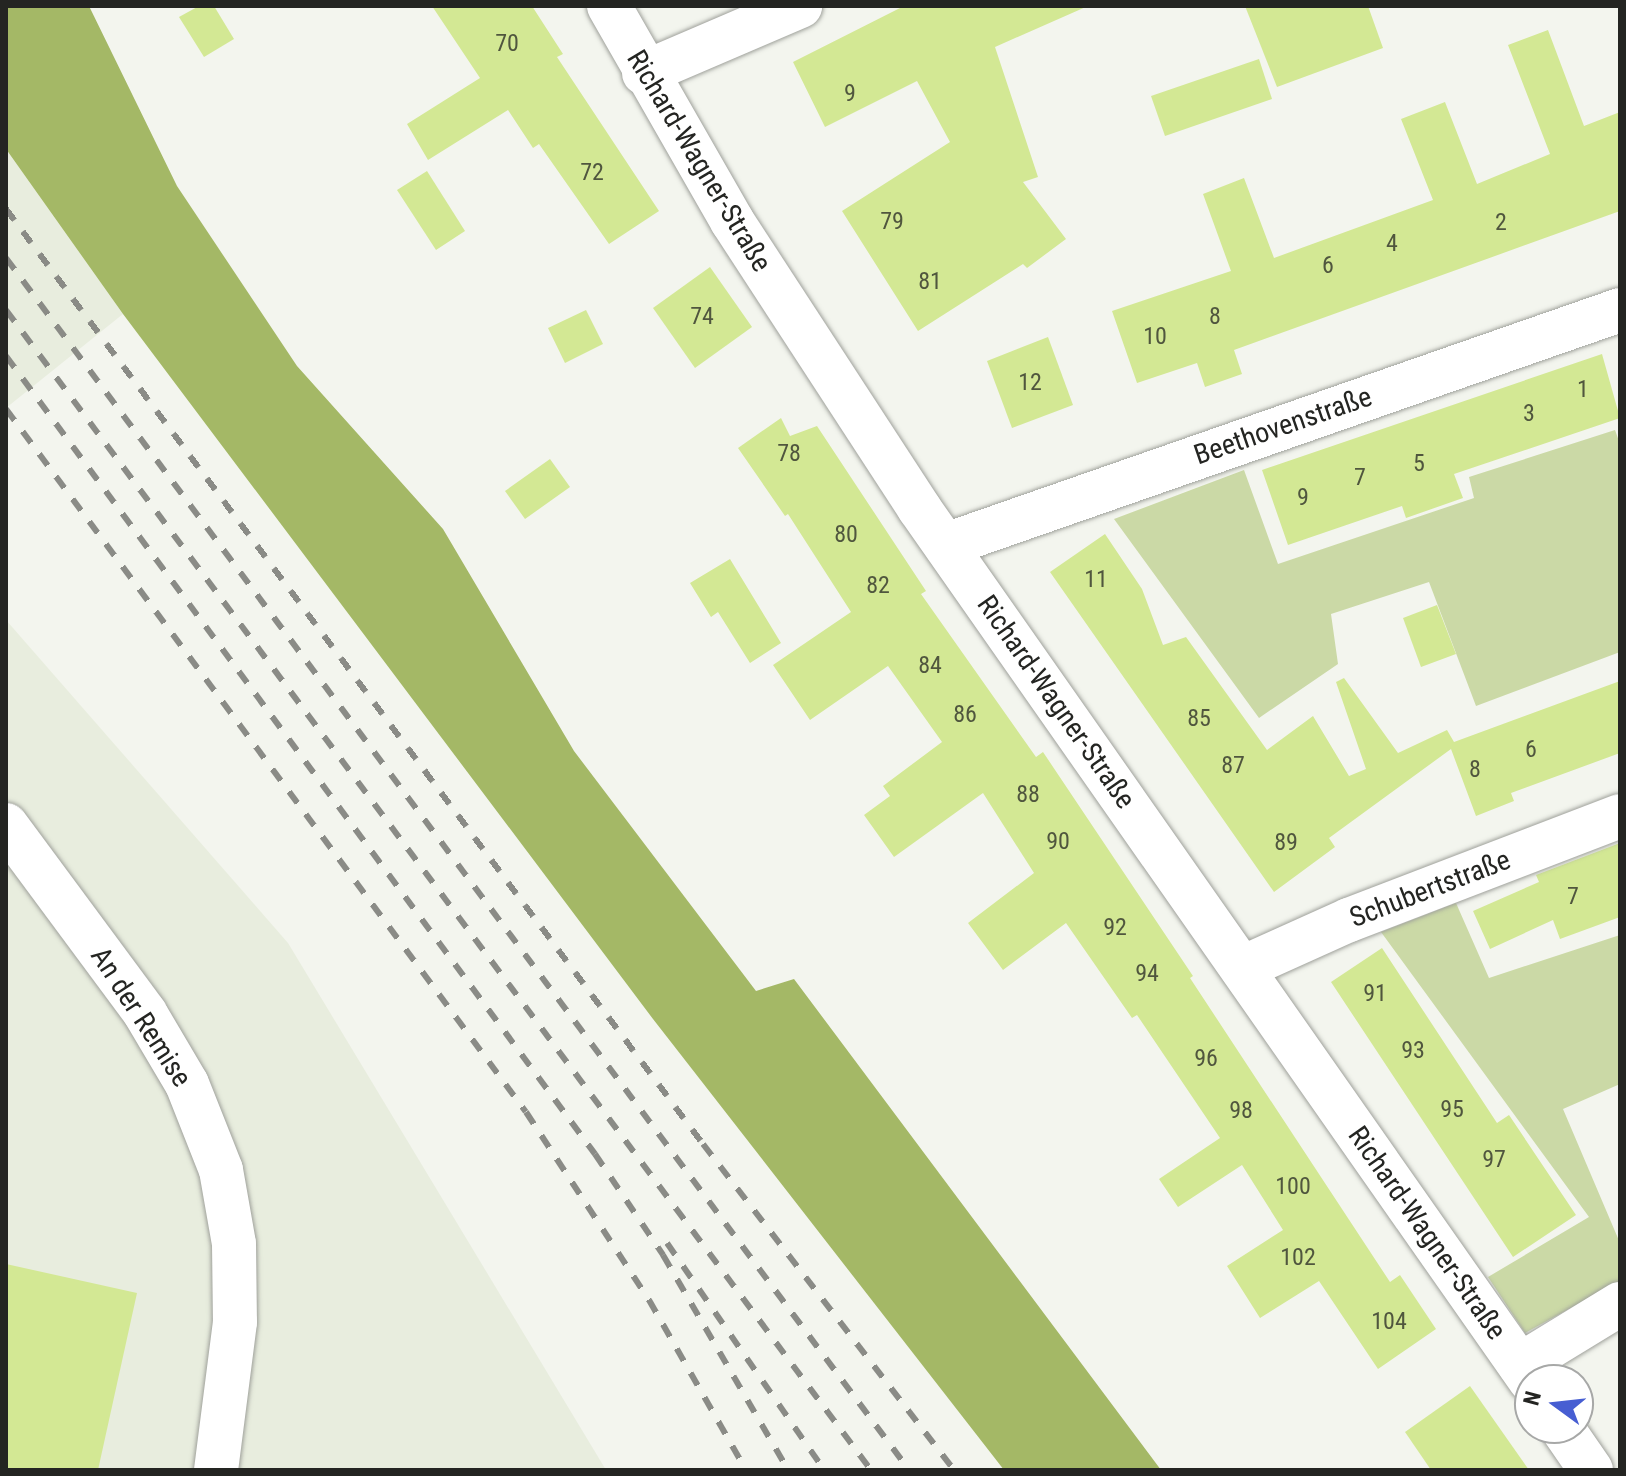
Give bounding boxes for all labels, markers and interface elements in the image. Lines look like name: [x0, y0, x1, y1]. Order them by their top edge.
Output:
house number: 70: [495, 30, 519, 58]
street label: Richard-Wagner-Straße: [620, 44, 778, 278]
house number: 9: [844, 80, 856, 108]
house number: 72: [580, 159, 604, 187]
house number: 79: [880, 208, 904, 236]
house number: 2: [1495, 209, 1507, 237]
house number: 4: [1386, 230, 1398, 258]
house number: 6: [1322, 252, 1334, 280]
house number: 81: [918, 268, 942, 296]
house number: 74: [690, 303, 714, 331]
house number: 8: [1209, 303, 1221, 331]
house number: 10: [1143, 323, 1167, 351]
house number: 12: [1018, 369, 1042, 397]
house number: 1: [1577, 376, 1589, 404]
street label: Beethovenstraße: [1190, 380, 1376, 472]
house number: 3: [1523, 400, 1535, 428]
house number: 78: [777, 440, 801, 468]
house number: 5: [1413, 450, 1425, 478]
house number: 7: [1354, 464, 1366, 492]
house number: 9: [1297, 484, 1309, 512]
house number: 80: [834, 521, 858, 549]
house number: 11: [1084, 566, 1108, 594]
house number: 82: [866, 572, 890, 600]
street label: Richard-Wagner-Straße: [970, 589, 1142, 815]
house number: 84: [918, 652, 942, 680]
house number: 86: [953, 701, 977, 729]
house number: 85: [1187, 705, 1211, 733]
house number: 6: [1525, 736, 1537, 764]
house number: 87: [1221, 752, 1245, 780]
house number: 8: [1469, 756, 1481, 784]
house number: 88: [1016, 781, 1040, 809]
house number: 90: [1046, 828, 1070, 856]
house number: 89: [1274, 829, 1298, 857]
street label: Schubertstraße: [1345, 843, 1515, 935]
house number: 7: [1567, 883, 1579, 911]
house number: 92: [1103, 914, 1127, 942]
street label: An der Remise: [83, 941, 199, 1093]
house number: 94: [1135, 960, 1159, 988]
house number: 91: [1363, 980, 1387, 1008]
house number: 93: [1401, 1037, 1425, 1065]
house number: 96: [1194, 1045, 1218, 1073]
house number: 95: [1440, 1096, 1464, 1124]
house number: 98: [1229, 1097, 1253, 1125]
street label: Richard-Wagner-Straße: [1341, 1120, 1513, 1346]
house number: 97: [1482, 1146, 1506, 1174]
house number: 100: [1275, 1173, 1311, 1201]
house number: 102: [1280, 1244, 1316, 1272]
house number: 104: [1371, 1308, 1407, 1336]
north arrow: [1514, 1364, 1594, 1444]
text: N: [1518, 1388, 1546, 1408]

